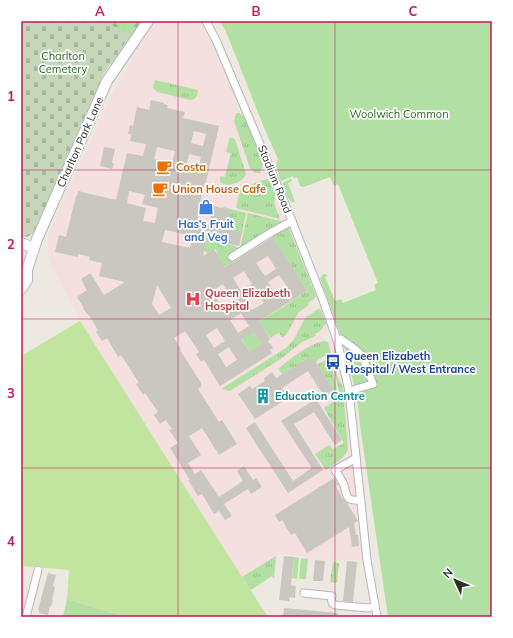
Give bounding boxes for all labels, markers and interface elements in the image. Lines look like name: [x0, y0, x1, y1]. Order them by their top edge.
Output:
text: A: [95, 3, 105, 19]
text: B: [252, 3, 261, 19]
text: C: [409, 3, 418, 19]
park label: Charlton Cemetery: [39, 49, 88, 76]
text: 1: [7, 88, 15, 104]
street label: Charlton Park Lane: [54, 95, 106, 189]
park label: Woolwich Common: [349, 107, 449, 121]
street label: Stadium Road: [255, 143, 295, 215]
cafe icon: Costa: [155, 158, 173, 176]
place label: Costa: [176, 160, 206, 174]
cafe icon: Union House Cafe: [151, 180, 169, 198]
place label: Union House Cafe: [172, 182, 266, 196]
shop icon: Has’s Fruit and Veg: [197, 198, 215, 216]
place label: Has’s Fruit and Veg: [178, 217, 234, 244]
text: 2: [7, 236, 15, 252]
place label: Queen Elizabeth Hospital: [205, 286, 290, 313]
hospital icon: Queen Elizabeth Hospital: [184, 290, 202, 308]
place label: Queen Elizabeth Hospital / West Entrance: [345, 349, 475, 376]
bus stop icon: Queen Elizabeth Hospital / West Entrance: [324, 353, 342, 371]
text: 3: [7, 385, 15, 401]
building icon: Education Centre: [254, 387, 272, 405]
place label: Education Centre: [275, 389, 365, 403]
text: 4: [7, 533, 15, 549]
north arrow: [435, 560, 475, 600]
text: N: [440, 565, 456, 581]

